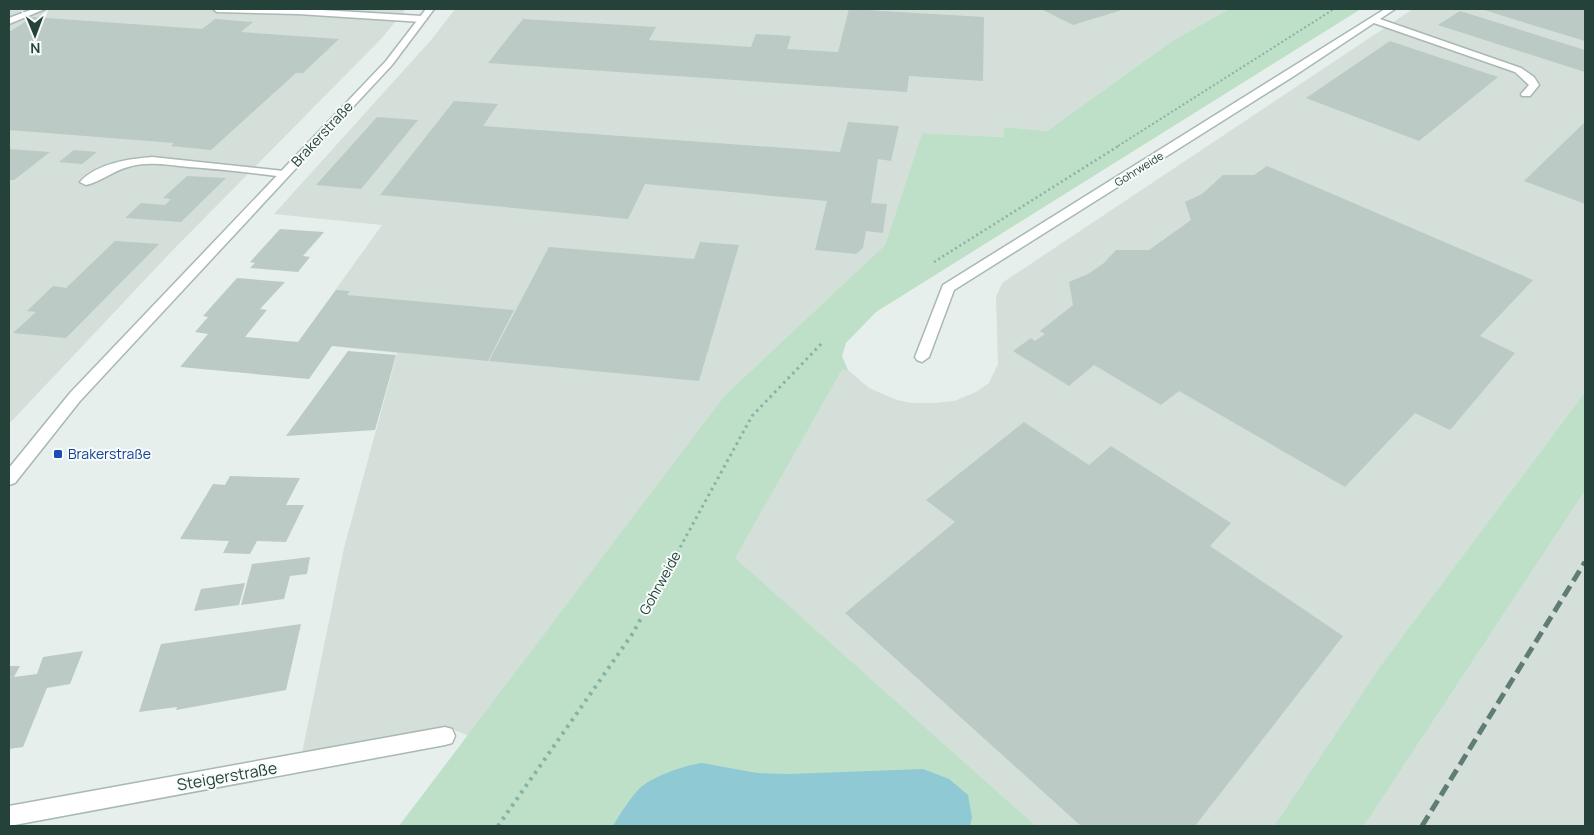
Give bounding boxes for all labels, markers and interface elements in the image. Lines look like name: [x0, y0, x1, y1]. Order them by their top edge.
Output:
north arrow: [10, 10, 60, 60]
text: N: [30, 39, 40, 58]
street label: Brakerstraße: [286, 97, 357, 170]
street label: Gohrweide: [1111, 147, 1166, 189]
place label: Brakerstraße: [68, 444, 151, 463]
marker: Brakerstraße: [52, 448, 64, 460]
street label: Gohrweide: [634, 548, 685, 618]
street label: Steigerstraße: [175, 756, 279, 796]

